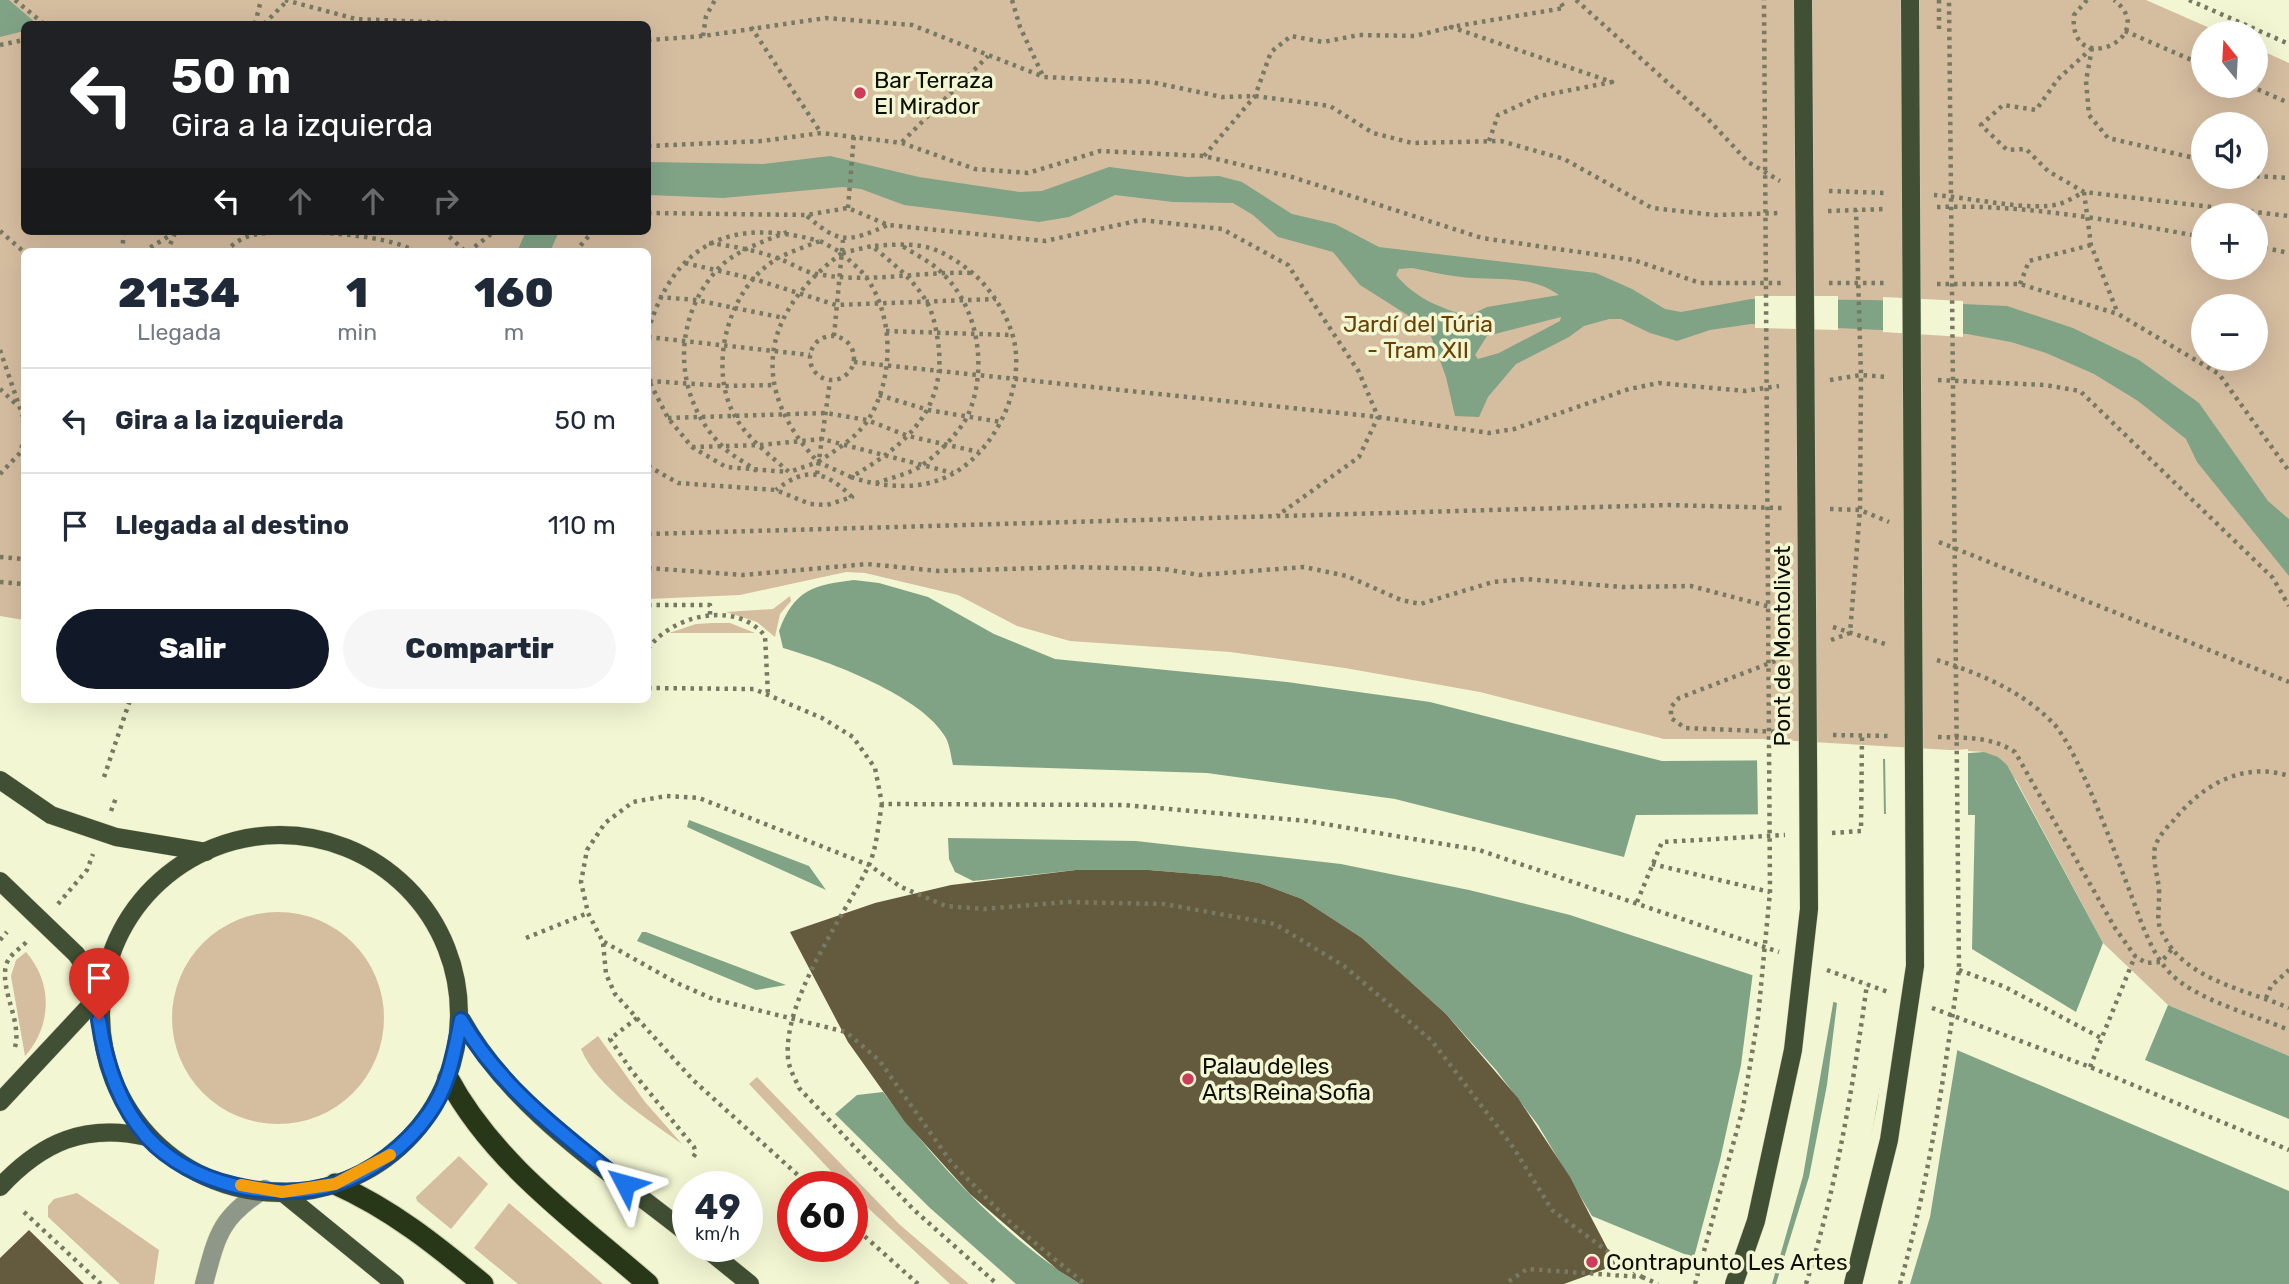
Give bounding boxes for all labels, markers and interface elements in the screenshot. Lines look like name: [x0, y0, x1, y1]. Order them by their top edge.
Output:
north arrow: [2191, 21, 2268, 98]
map controls: [2191, 21, 2268, 371]
text: 50 m: [171, 47, 291, 105]
icon: left: [56, 49, 147, 140]
place label: Bar Terraza El Mirador: [874, 66, 994, 120]
marker: Bar Terraza El Mirador: [852, 85, 868, 101]
text: Gira a la izquierda: [171, 106, 433, 144]
button: sound: [2191, 112, 2268, 189]
icon: left: [208, 182, 246, 220]
icon: ahead: [281, 182, 319, 220]
icon: ahead: [354, 182, 392, 220]
icon: right: [427, 182, 465, 220]
button: +: [2191, 203, 2268, 280]
text: 21:34: [118, 268, 240, 318]
text: 1: [346, 268, 368, 318]
text: 160: [474, 268, 554, 318]
button: −: [2191, 294, 2268, 371]
park label: Jardí del Túria - Tram XII: [1343, 310, 1493, 364]
text: Llegada: [137, 318, 221, 346]
text: min: [337, 318, 377, 346]
text: m: [504, 318, 524, 346]
icon: left: [56, 402, 94, 440]
text: Gira a la izquierda: [115, 405, 344, 436]
text: 50 m: [555, 405, 616, 436]
icon: arrive: [56, 507, 94, 545]
text: Llegada al destino: [115, 510, 349, 541]
text: 110 m: [548, 510, 616, 541]
street label: Pont de Montolivet: [1768, 545, 1796, 747]
button: Salir: [56, 609, 329, 689]
button: Compartir: [343, 609, 616, 689]
pin: [69, 948, 129, 1020]
icon: arrive: [80, 959, 118, 997]
place label: Palau de les Arts Reina Sofia: [1202, 1052, 1371, 1106]
marker: Palau de les Arts Reina Sofia: [1180, 1071, 1196, 1087]
position arrow: [588, 1147, 662, 1221]
speed limit sign: 60: [777, 1171, 868, 1262]
text: 49: [694, 1186, 741, 1228]
text: km/h: [695, 1223, 740, 1245]
place label: Contrapunto Les Artes: [1606, 1248, 1848, 1276]
marker: Contrapunto Les Artes: [1584, 1254, 1600, 1270]

